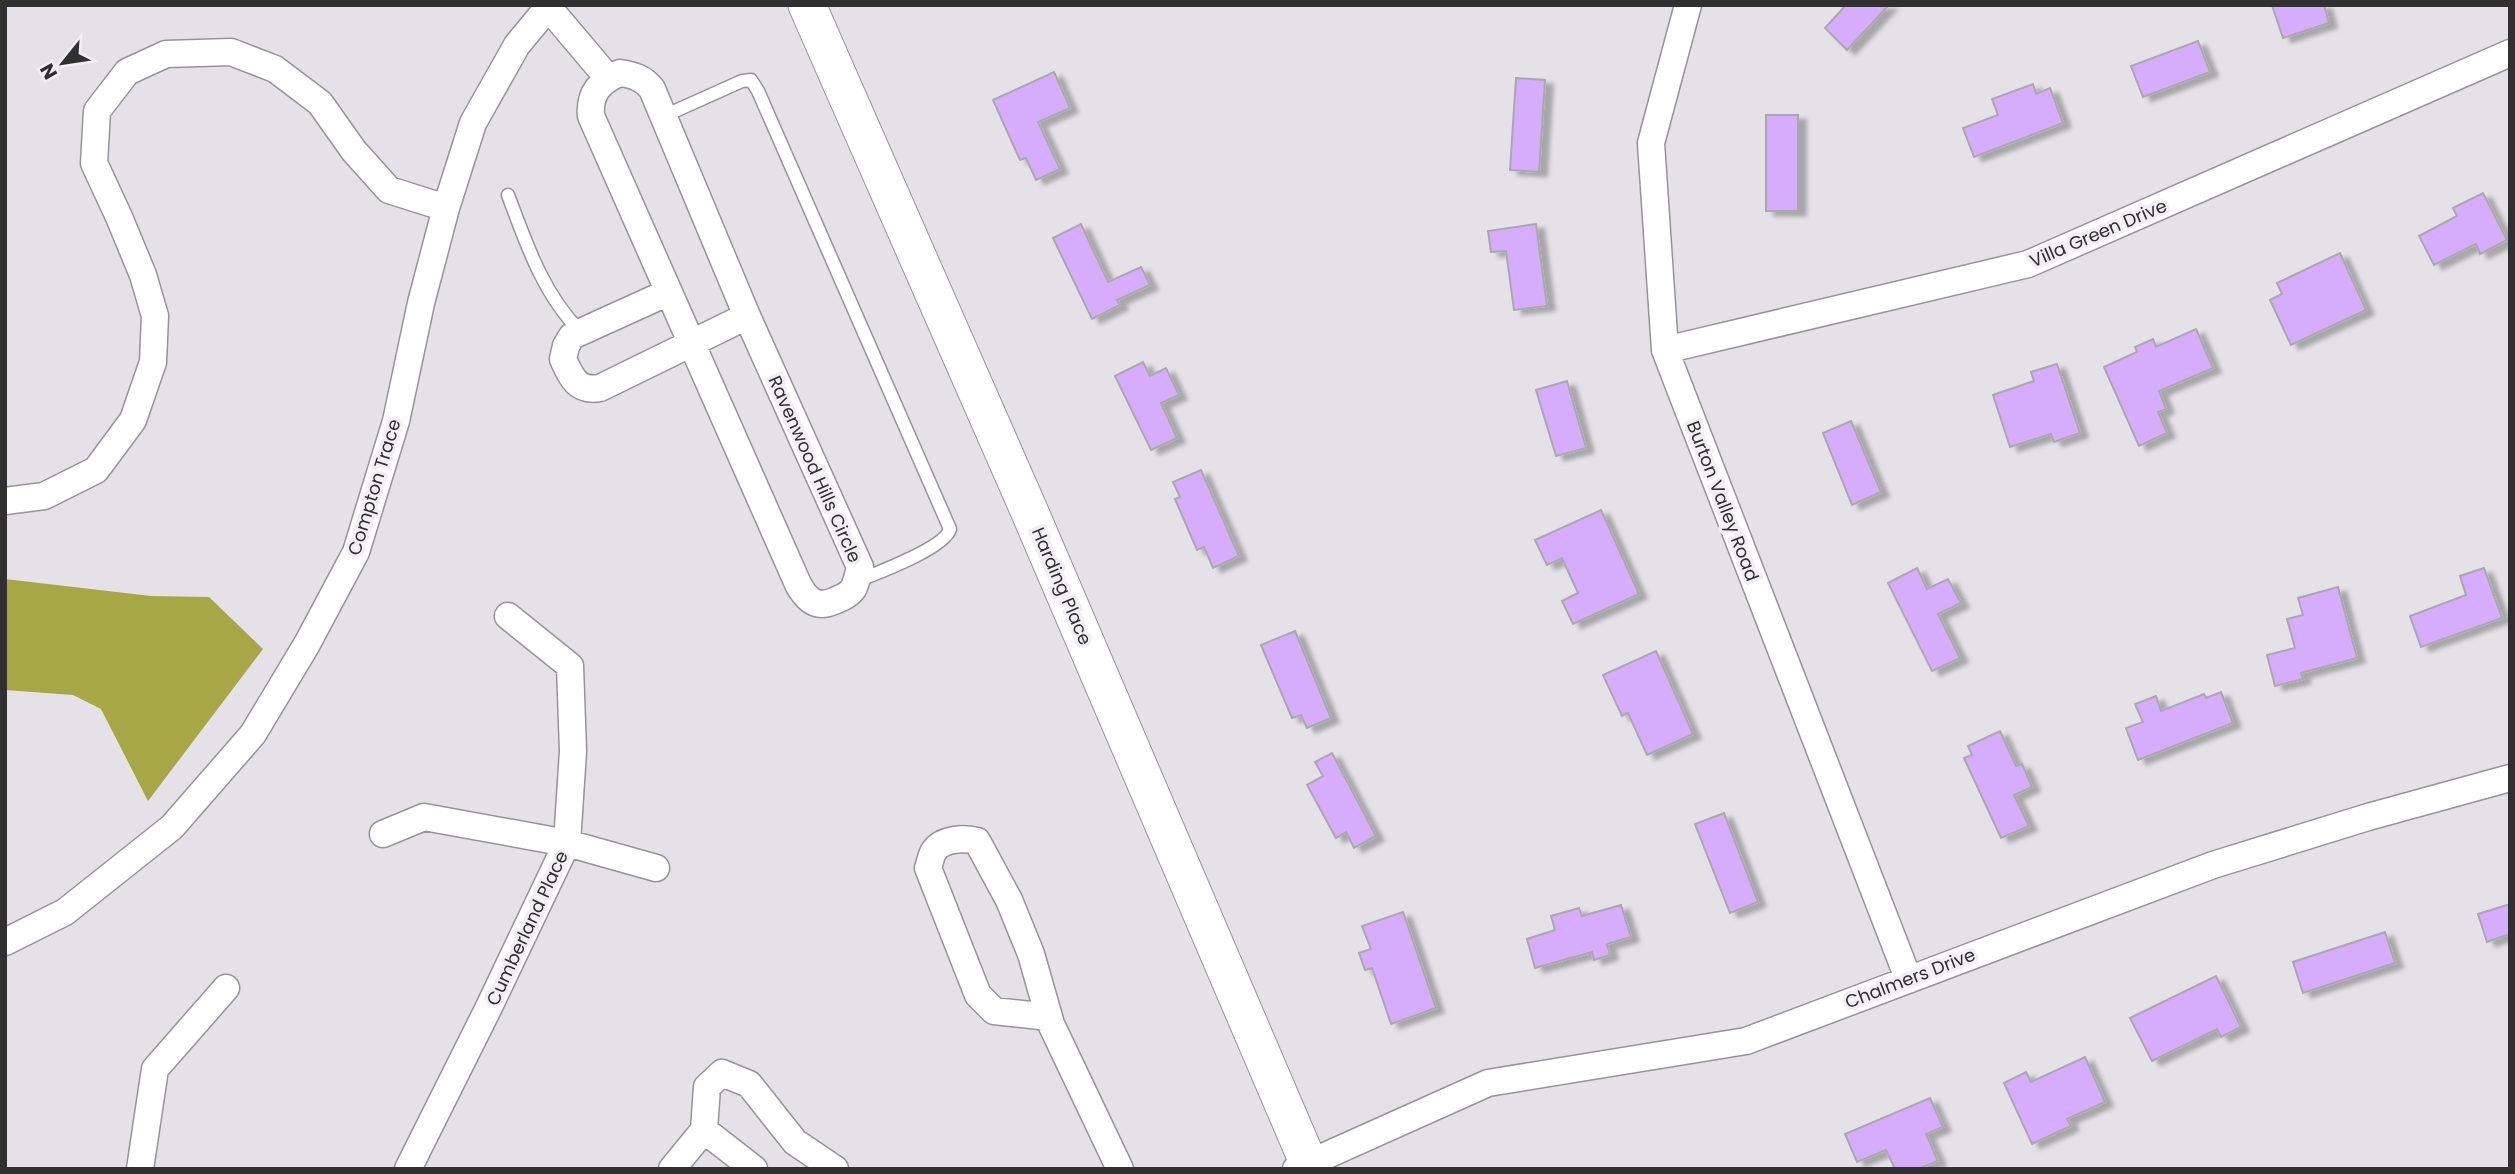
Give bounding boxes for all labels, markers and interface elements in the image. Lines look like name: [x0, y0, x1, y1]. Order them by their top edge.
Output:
north arrow: [28, 28, 98, 98]
text: N: [33, 58, 64, 84]
street label: Villa Green Drive: [2025, 193, 2171, 273]
street label: Ravenwood Hills Circle: [762, 372, 868, 566]
street label: Compton Trace: [341, 416, 407, 558]
street label: Burton Valley Road: [1681, 417, 1765, 585]
street label: Harding Place: [1026, 523, 1098, 649]
street label: Cumberland Place: [480, 846, 574, 1010]
street label: Chalmers Drive: [1841, 942, 1979, 1014]

